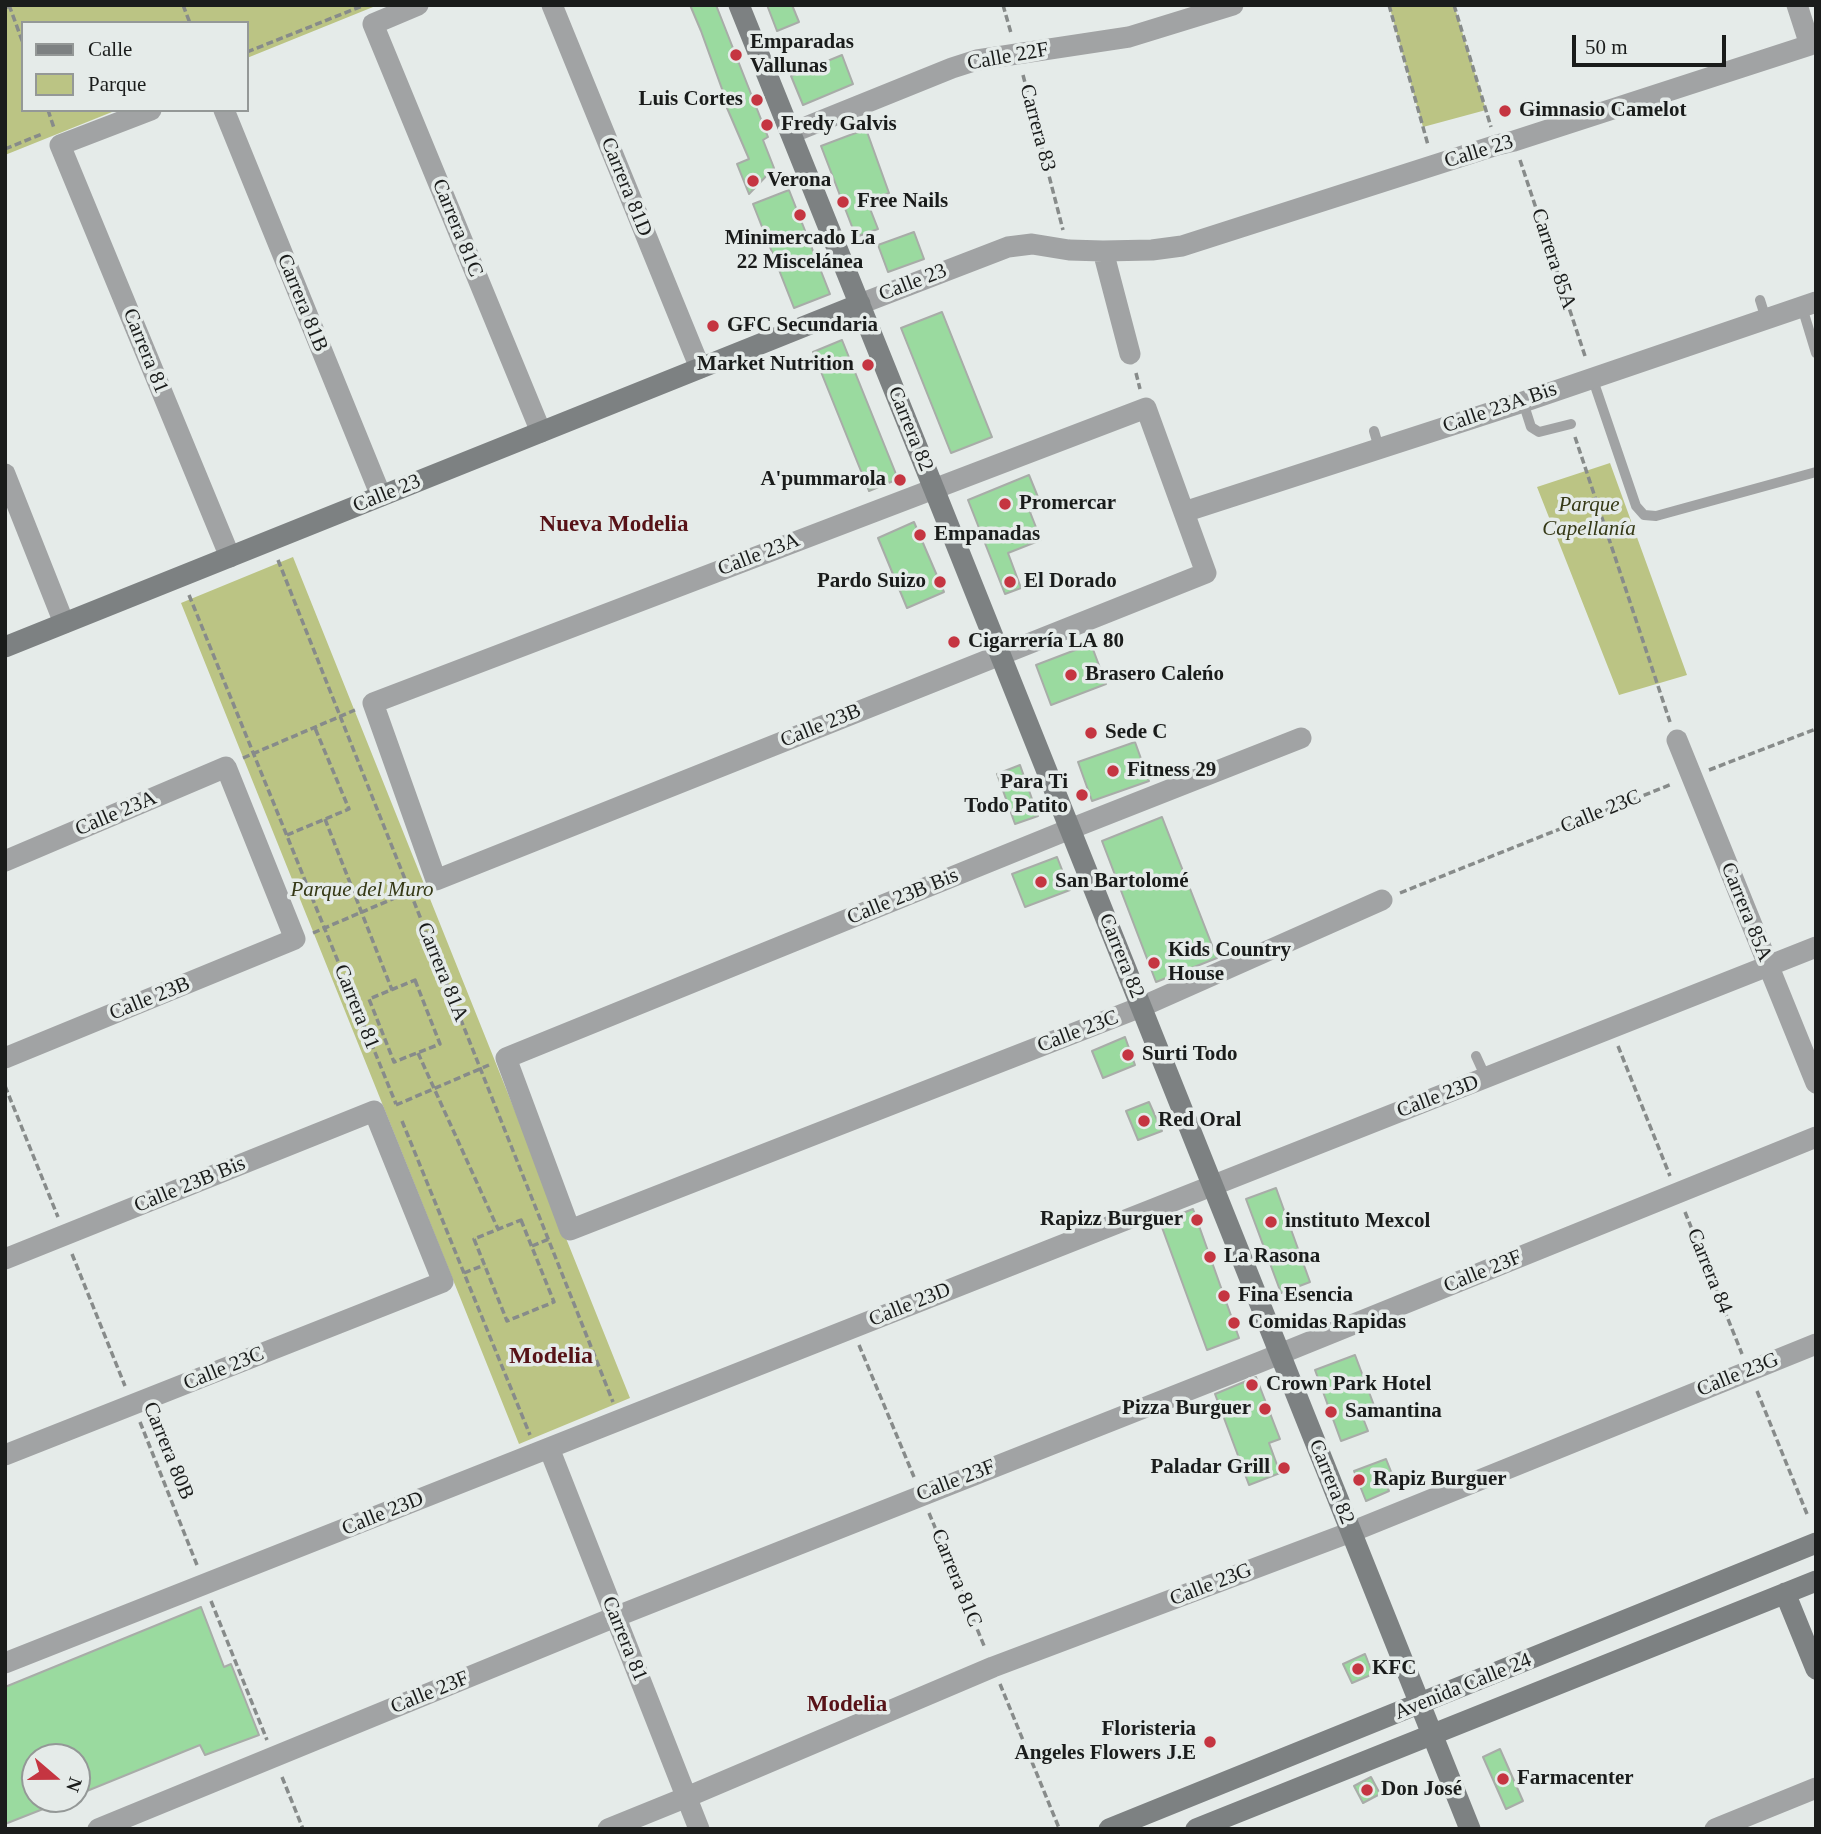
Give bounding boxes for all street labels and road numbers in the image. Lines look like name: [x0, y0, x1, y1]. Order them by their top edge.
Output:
street label: Calle 22F: [965, 37, 1051, 77]
street label: Carrera 83: [1013, 82, 1061, 174]
street label: Calle 23: [1442, 130, 1516, 174]
street label: Carrera 81D: [595, 134, 657, 240]
street label: Carrera 81C: [426, 175, 488, 281]
street label: Carrera 85A: [1525, 205, 1581, 313]
street label: Carrera 81B: [271, 250, 333, 356]
street label: Calle 23: [876, 259, 950, 307]
street label: Carrera 81: [117, 305, 173, 397]
street label: Calle 23A Bis: [1440, 377, 1560, 439]
street label: Carrera 82: [882, 383, 938, 475]
street label: Calle 23: [350, 469, 424, 519]
street label: Calle 23A: [714, 528, 804, 582]
street label: Calle 23B: [777, 698, 865, 754]
street label: Calle 23C: [1557, 784, 1645, 840]
street label: Calle 23A: [72, 786, 160, 842]
street label: Carrera 85A: [1715, 859, 1777, 965]
street label: Calle 23B Bis: [844, 863, 962, 931]
street label: Carrera 82: [1093, 910, 1149, 1002]
street label: Carrera 81A: [411, 919, 473, 1025]
street label: Carrera 81: [328, 961, 384, 1053]
street label: Calle 23B: [106, 971, 194, 1027]
street label: Calle 23C: [1034, 1005, 1122, 1059]
street label: Calle 23D: [1393, 1070, 1483, 1124]
street label: Calle 23B Bis: [131, 1151, 249, 1219]
street label: Carrera 84: [1681, 1225, 1737, 1317]
street label: Calle 23F: [1440, 1245, 1526, 1299]
street label: Calle 23D: [866, 1277, 954, 1333]
street label: Calle 23C: [180, 1341, 268, 1397]
street label: Calle 23G: [1694, 1347, 1782, 1403]
street label: Carrera 80B: [137, 1398, 199, 1504]
street label: Carrera 82: [1303, 1436, 1359, 1528]
street label: Calle 23F: [913, 1454, 999, 1508]
street label: Calle 23D: [339, 1486, 427, 1542]
street label: Carrera 81C: [925, 1525, 987, 1631]
street label: Calle 23G: [1166, 1558, 1256, 1612]
street label: Carrera 81: [596, 1593, 652, 1685]
street label: Avenida Calle 24: [1391, 1648, 1535, 1726]
street label: Calle 23F: [387, 1666, 473, 1720]

